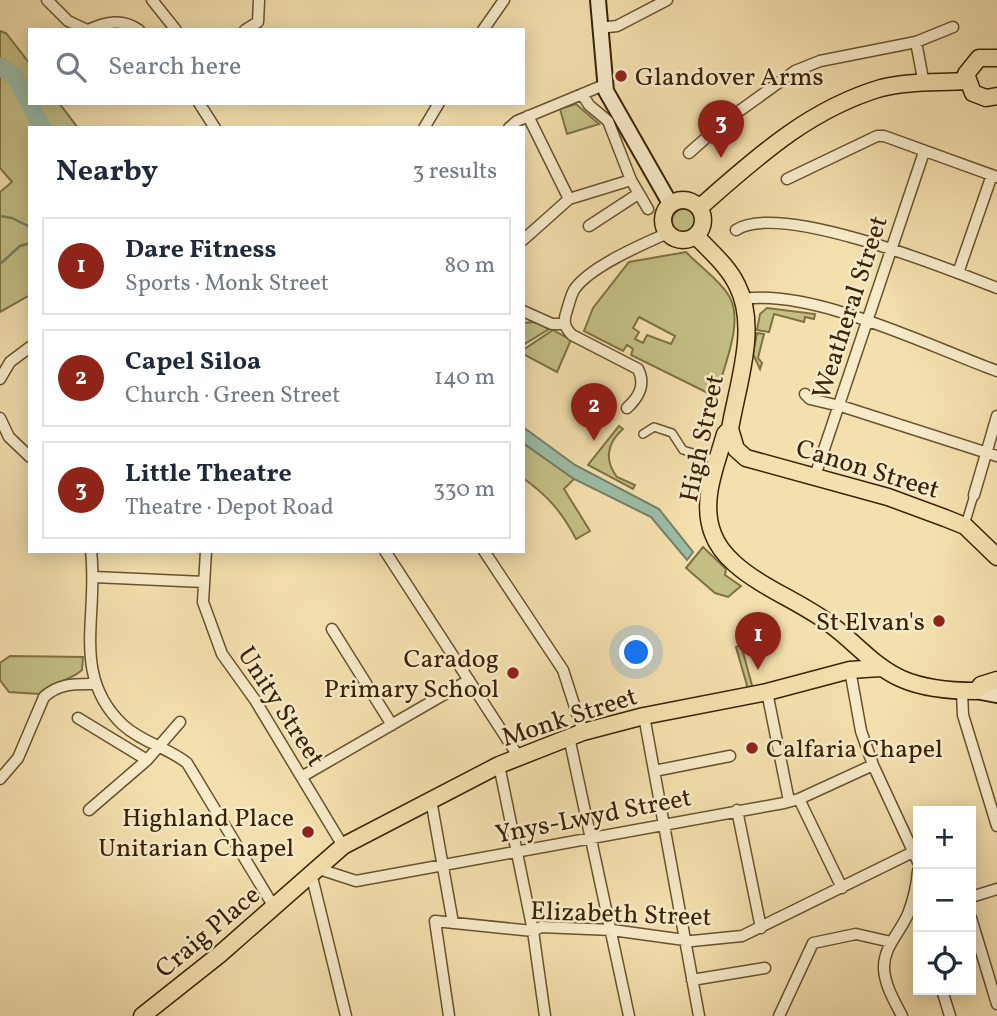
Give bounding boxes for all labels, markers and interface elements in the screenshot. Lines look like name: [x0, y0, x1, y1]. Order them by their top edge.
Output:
search box: [28, 28, 525, 105]
icon: search: [52, 48, 90, 86]
text: Search here: [108, 49, 241, 85]
place label: Glandover Arms: [635, 60, 824, 96]
marker: Glandover Arms: [613, 68, 629, 84]
pin: 3: [698, 100, 744, 158]
text: Nearby: [56, 151, 158, 193]
text: 3 results: [412, 156, 497, 188]
street label: Weatheral Street: [804, 211, 898, 404]
text: Dare Fitness: [125, 232, 277, 268]
text: 1: [76, 250, 86, 282]
text: 80 m: [445, 250, 495, 282]
text: Sports · Monk Street: [125, 268, 329, 300]
text: Capel Siloa: [125, 344, 261, 380]
text: 2: [75, 362, 87, 394]
text: 140 m: [434, 362, 495, 394]
street label: High Street: [672, 371, 734, 506]
text: Church · Green Street: [125, 380, 340, 412]
pin: 2: [571, 383, 617, 441]
street label: Canon Street: [791, 431, 944, 509]
text: Little Theatre: [125, 456, 292, 492]
text: 3: [75, 474, 87, 506]
text: 330 m: [433, 474, 495, 506]
text: Theatre · Depot Road: [125, 492, 334, 524]
place label: St Elvan's: [816, 605, 925, 641]
pin: 1: [735, 612, 781, 670]
marker: St Elvan's: [931, 613, 947, 629]
your location: [619, 635, 653, 669]
street label: Unity Street: [228, 640, 333, 774]
place label: Caradog Primary School: [324, 642, 499, 708]
marker: Caradog Primary School: [505, 665, 521, 681]
street label: Monk Street: [497, 679, 642, 757]
place label: Calfaria Chapel: [766, 732, 943, 768]
marker: Calfaria Chapel: [744, 740, 760, 756]
street label: Ynys-Lwyd Street: [492, 780, 695, 854]
place label: Highland Place Unitarian Chapel: [98, 801, 294, 867]
map controls: [913, 806, 976, 995]
button: +: [913, 806, 976, 869]
marker: Highland Place Unitarian Chapel: [300, 824, 316, 840]
button: −: [913, 869, 976, 932]
street label: Craig Place: [148, 878, 268, 987]
street label: Elizabeth Street: [529, 894, 712, 936]
button: locate: [913, 932, 976, 995]

